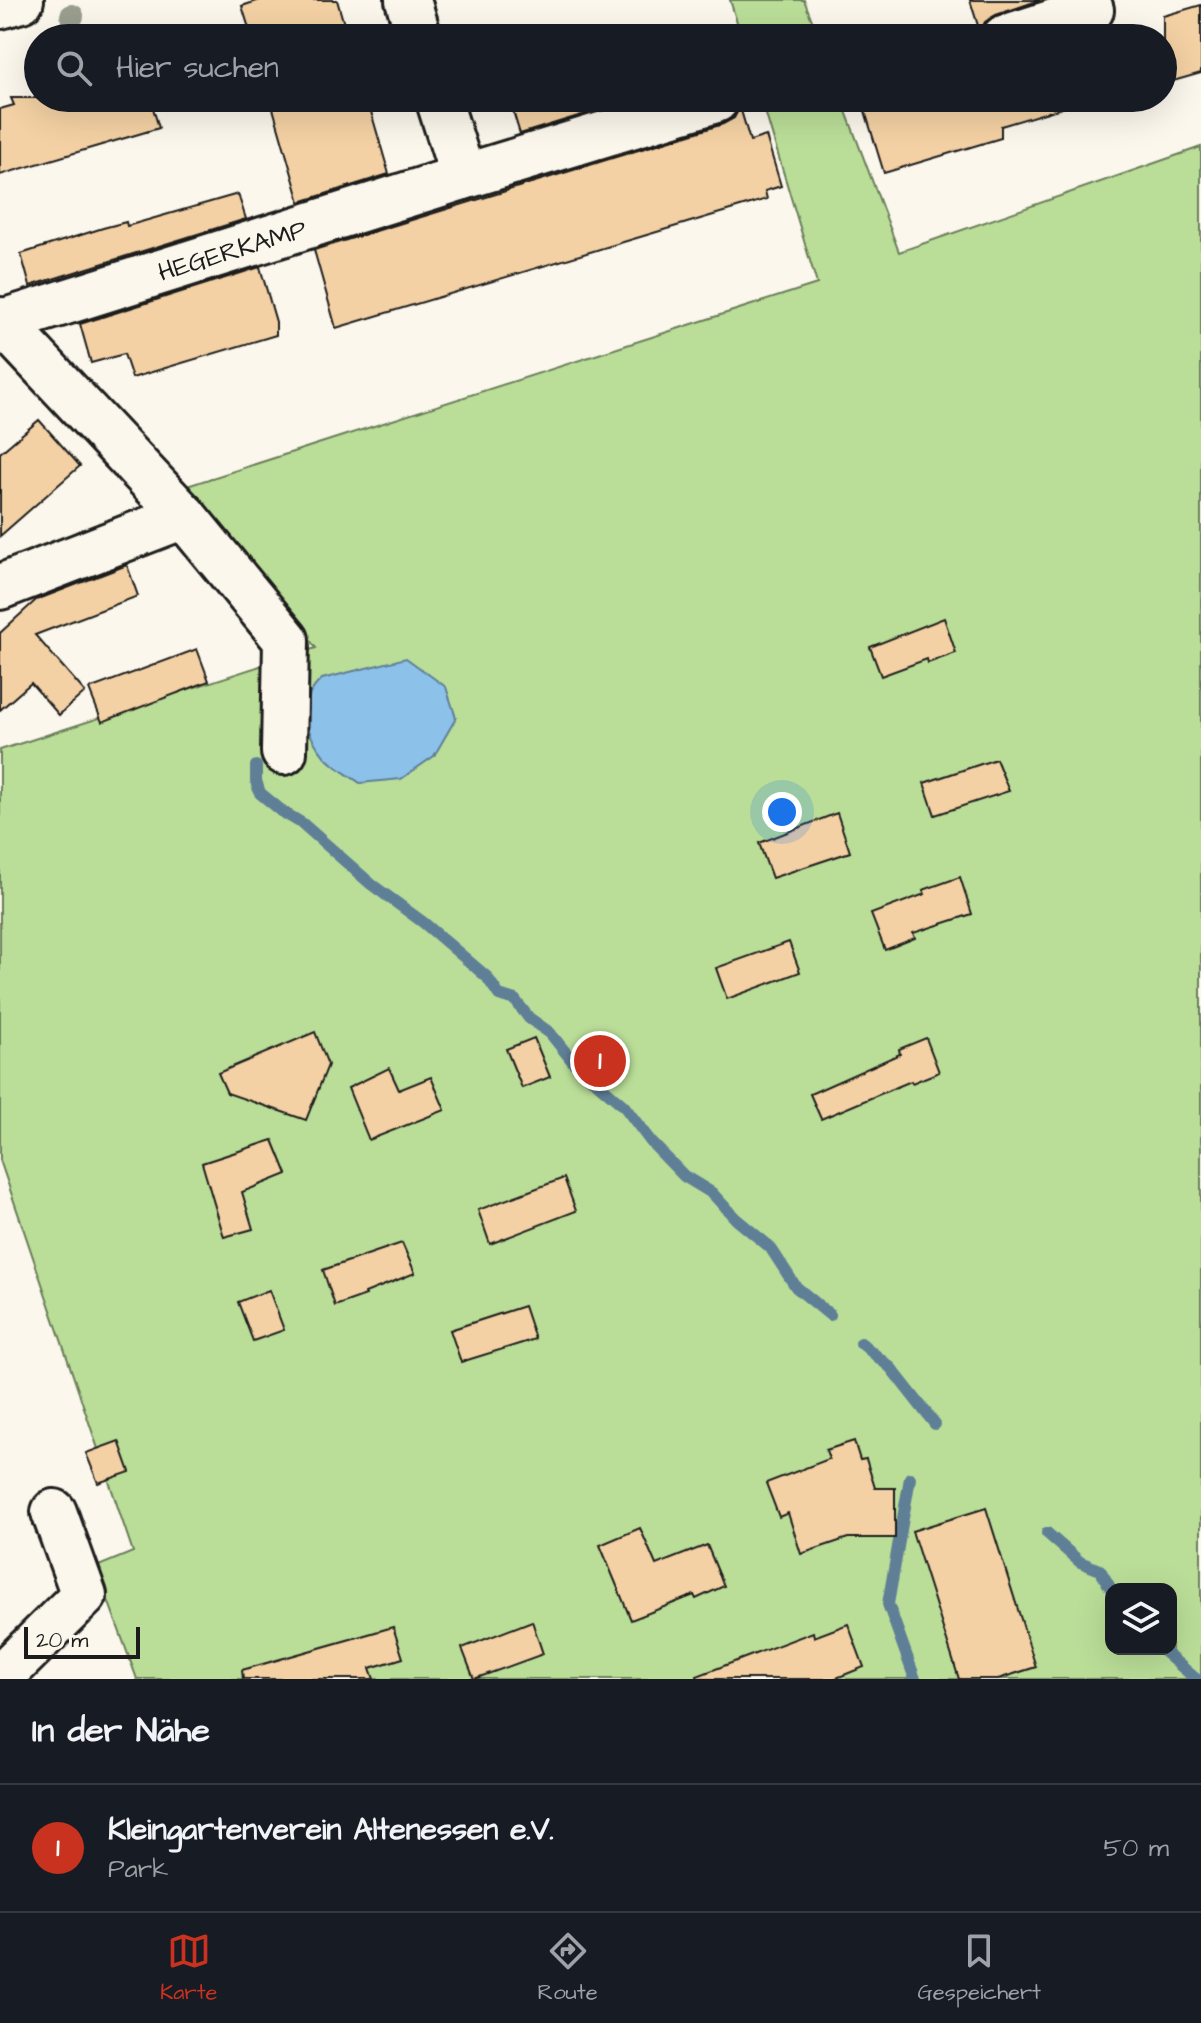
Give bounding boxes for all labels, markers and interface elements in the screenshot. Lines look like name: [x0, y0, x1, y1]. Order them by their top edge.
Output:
search box: [24, 24, 1177, 112]
icon: search: [52, 46, 96, 90]
text: Hier suchen: [116, 47, 279, 89]
street label: HEGERKAMP: [154, 211, 311, 291]
your location: [762, 792, 802, 832]
pin: 1: [574, 1031, 626, 1091]
map controls: [1105, 1583, 1177, 1655]
button: layers: [1105, 1583, 1177, 1655]
scale bar: [24, 1623, 140, 1659]
text: 20 m: [36, 1625, 88, 1656]
text: In der Nähe: [32, 1707, 210, 1755]
text: Kleingartenverein Altenessen e.V.: [108, 1809, 554, 1851]
text: 1: [56, 1830, 60, 1866]
text: 50 m: [1104, 1830, 1169, 1866]
text: Park: [108, 1851, 168, 1887]
tab: Karte: [160, 1929, 217, 2008]
tab: Route: [538, 1929, 598, 2008]
tab: Gespeichert: [918, 1929, 1041, 2008]

